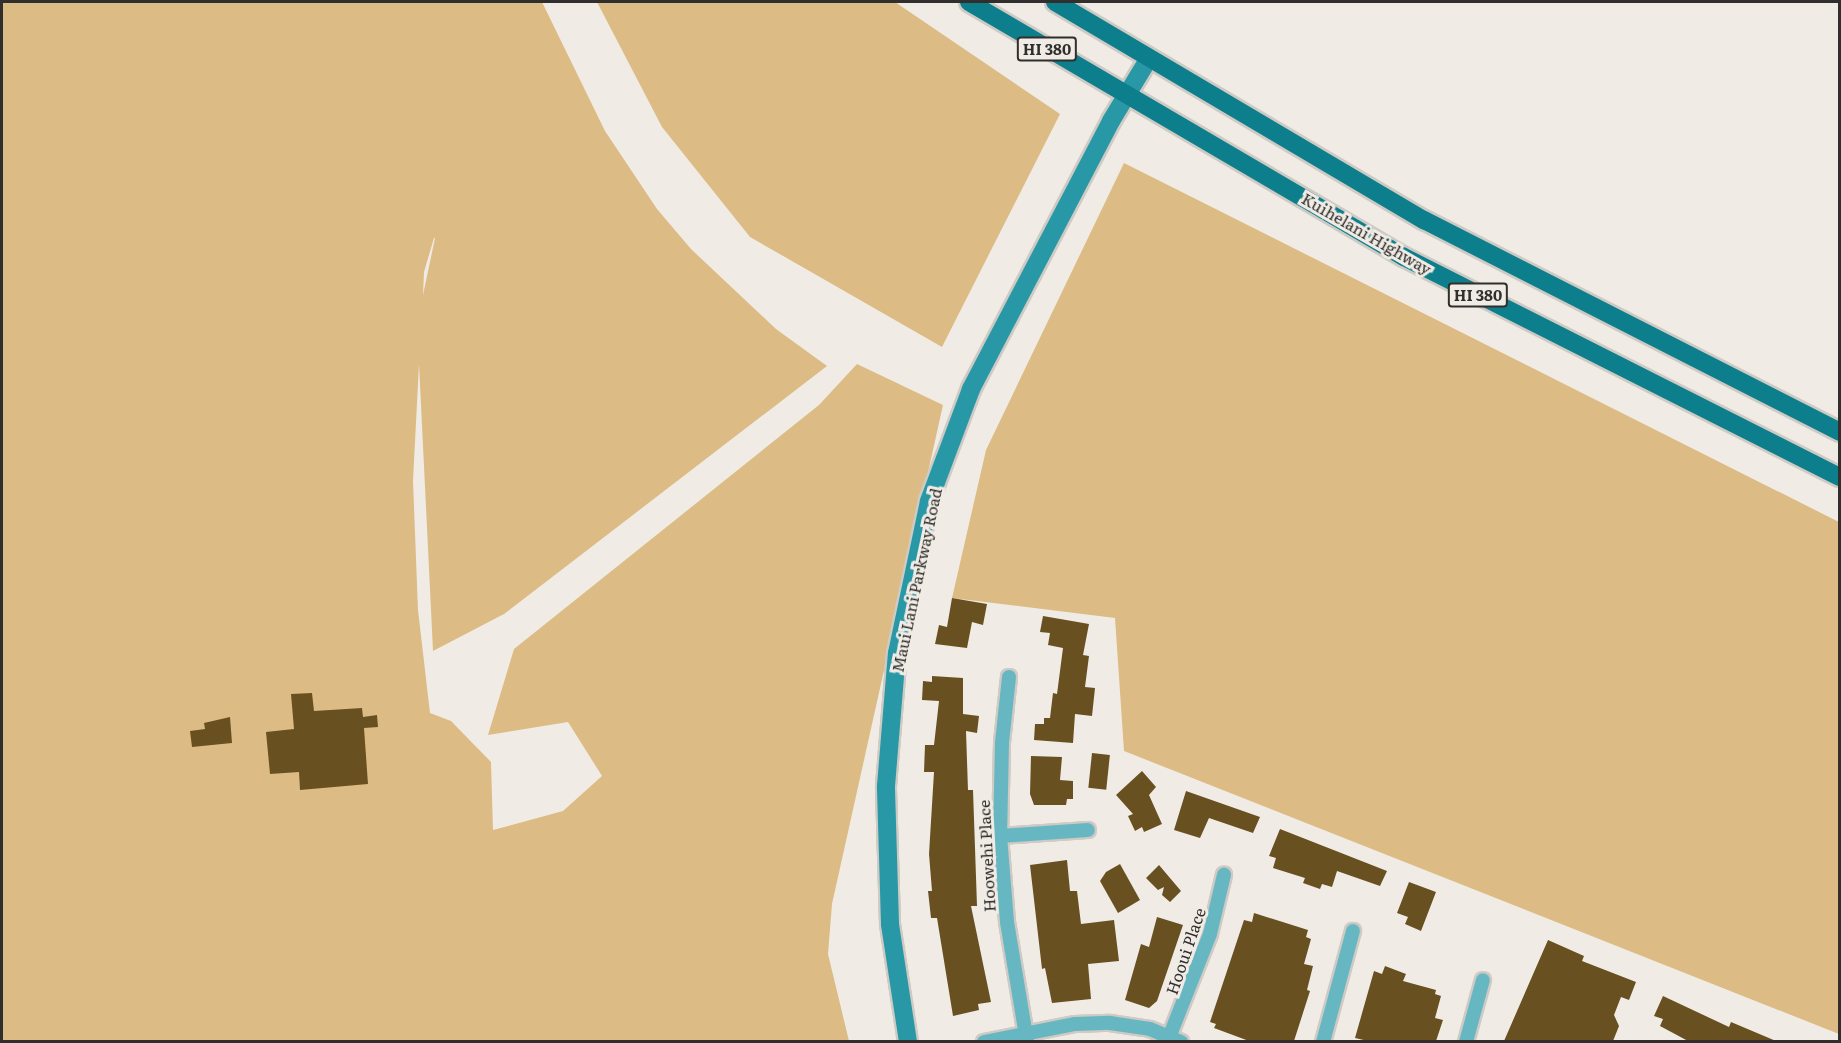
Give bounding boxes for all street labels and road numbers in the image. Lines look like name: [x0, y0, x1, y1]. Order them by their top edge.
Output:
road number: HI 380: [1016, 37, 1078, 61]
street label: Kuihelani Highway: [1299, 188, 1435, 278]
road number: HI 380: [1446, 283, 1510, 307]
street label: Maui Lani Parkway Road: [887, 486, 945, 674]
street label: Hoowehi Place: [973, 799, 999, 913]
street label: Hooui Place: [1161, 905, 1209, 997]

